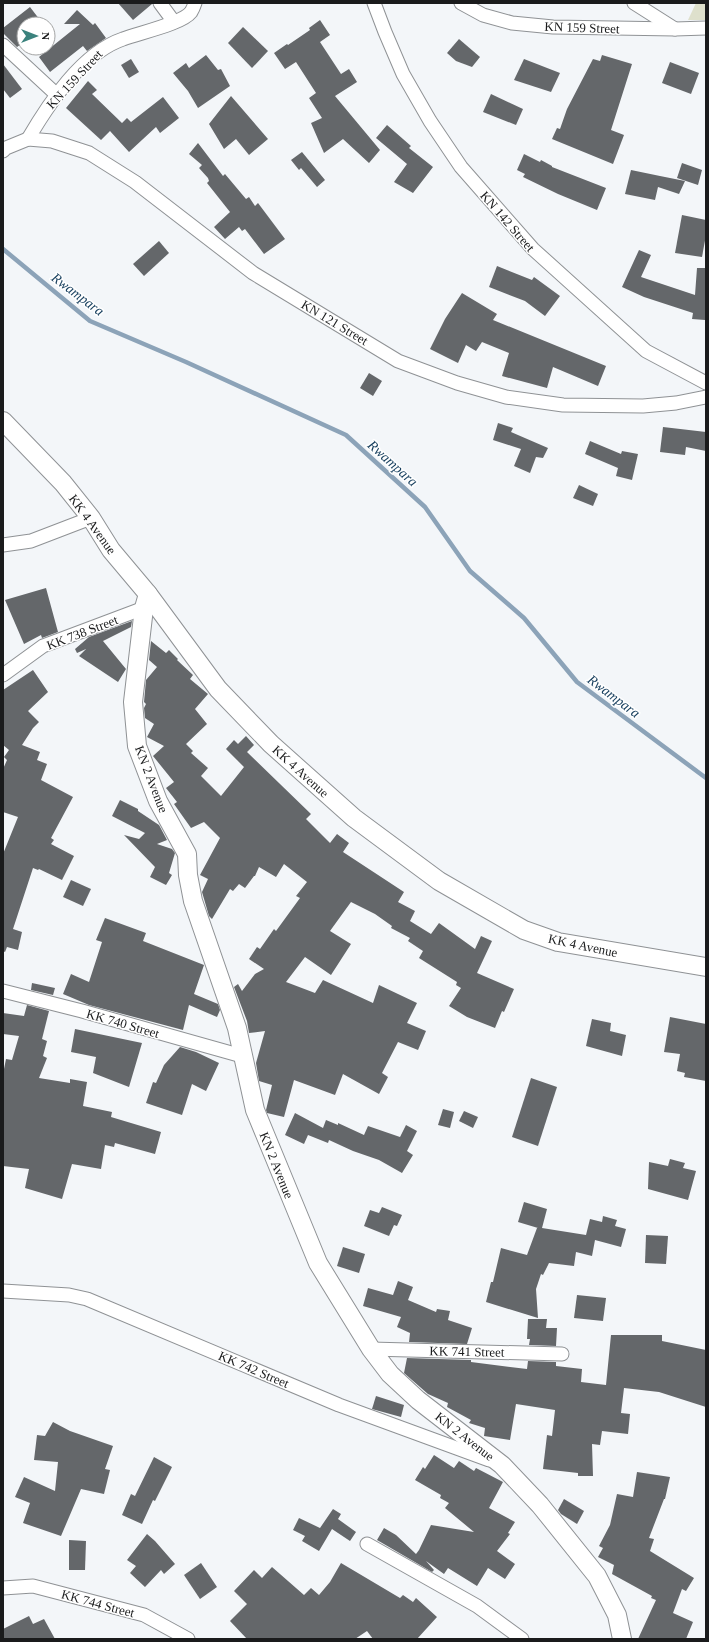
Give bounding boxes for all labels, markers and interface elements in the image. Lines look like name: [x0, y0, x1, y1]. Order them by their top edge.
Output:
north arrow: [16, 16, 56, 56]
street label: KN 159 Street: [544, 19, 620, 36]
text: N: [40, 32, 52, 40]
street label: KN 159 Street: [43, 46, 106, 112]
street label: KN 142 Street: [477, 188, 538, 255]
water label: Rwampara: [48, 269, 107, 319]
street label: KN 121 Street: [299, 297, 371, 348]
water label: Rwampara: [364, 437, 421, 490]
street label: KK 4 Avenue: [66, 491, 120, 557]
street label: KK 738 Street: [44, 612, 120, 653]
water label: Rwampara: [584, 671, 643, 721]
street label: KK 4 Avenue: [269, 742, 332, 801]
street label: KN 2 Avenue: [132, 744, 171, 815]
street label: KK 4 Avenue: [547, 931, 619, 960]
street label: KK 740 Street: [85, 1006, 161, 1041]
street label: KN 2 Avenue: [256, 1130, 297, 1201]
street label: KK 741 Street: [429, 1343, 505, 1360]
street label: KK 742 Street: [216, 1348, 292, 1391]
street label: KN 2 Avenue: [432, 1409, 497, 1464]
street label: KK 744 Street: [60, 1587, 136, 1621]

